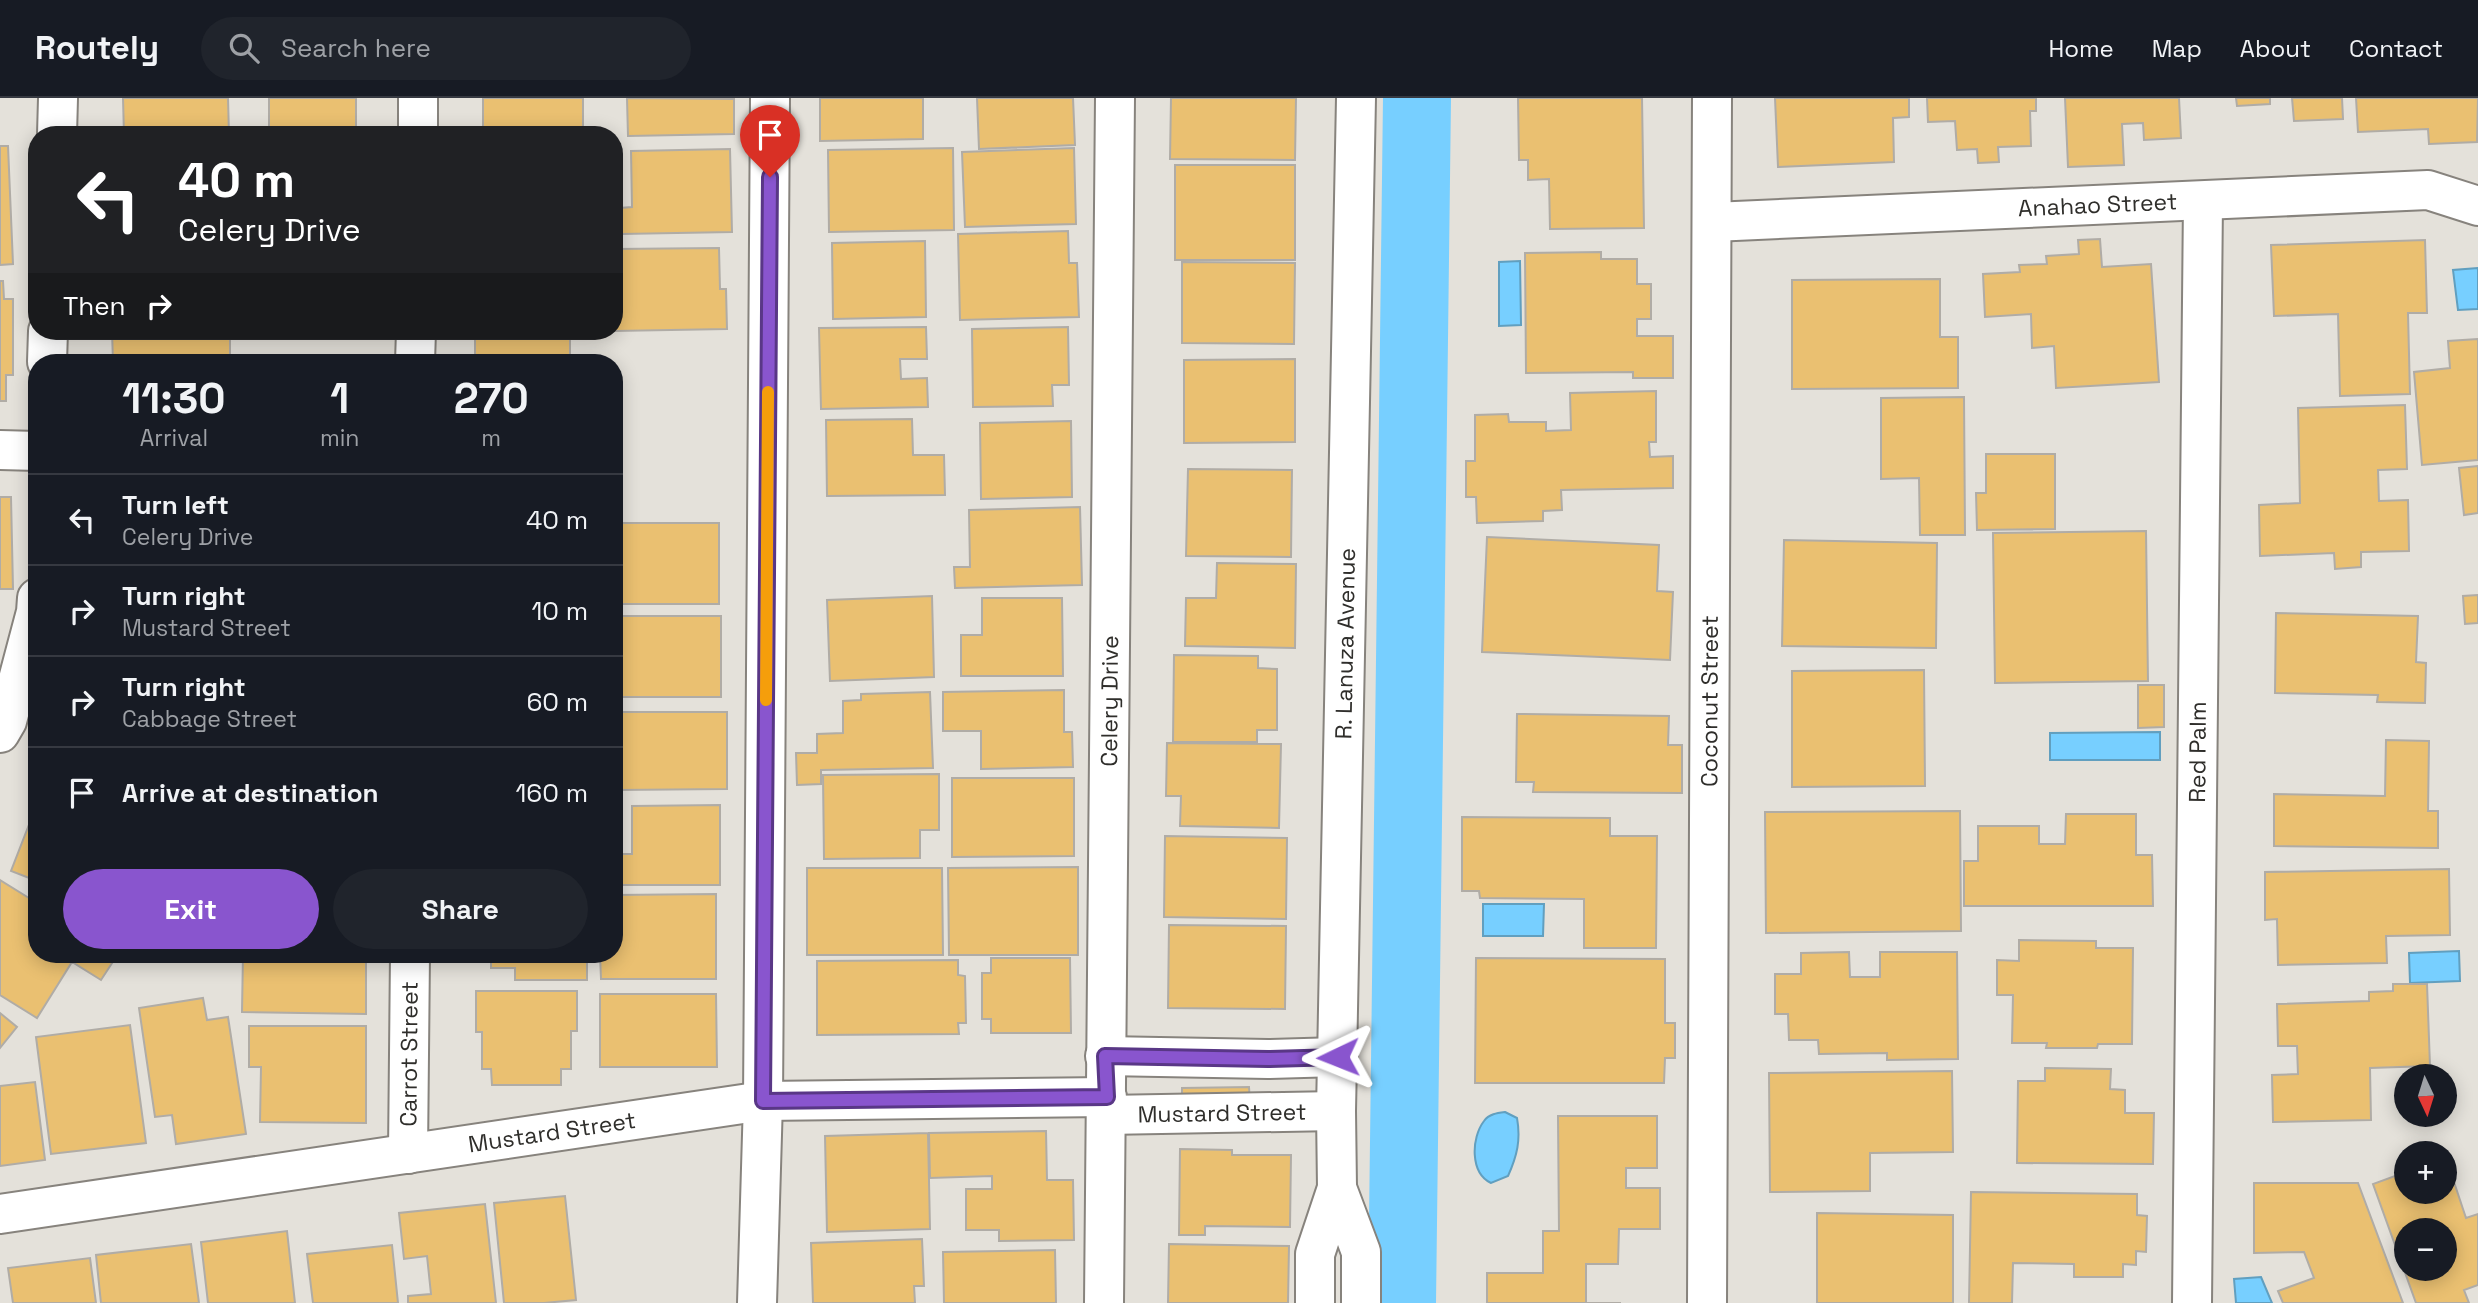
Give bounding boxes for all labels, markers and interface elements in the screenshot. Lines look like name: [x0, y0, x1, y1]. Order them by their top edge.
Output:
search box: [201, 17, 691, 80]
text: Routely: [35, 27, 159, 69]
icon: search: [225, 29, 263, 67]
text: Search here: [281, 31, 431, 65]
text: Home: [2048, 33, 2114, 64]
text: Map: [2152, 33, 2202, 64]
text: About: [2240, 33, 2311, 64]
text: Contact: [2349, 33, 2443, 64]
pin: [740, 105, 800, 177]
icon: arrive: [751, 116, 789, 154]
text: 40 m: [178, 149, 295, 211]
icon: left: [63, 154, 154, 245]
street label: Anahao Street: [2017, 186, 2178, 223]
text: Celery Drive: [178, 210, 361, 250]
icon: right: [140, 287, 178, 325]
text: Then: [63, 289, 126, 323]
text: 11:30: [122, 372, 226, 425]
text: 1: [330, 372, 349, 425]
text: 270: [454, 372, 529, 425]
text: Arrival: [140, 423, 208, 453]
text: min: [320, 423, 359, 453]
text: m: [481, 423, 501, 453]
text: Turn left: [122, 488, 229, 522]
icon: left: [63, 501, 101, 539]
text: 40 m: [526, 503, 588, 537]
text: Celery Drive: [122, 522, 253, 552]
street label: R. Lanuza Avenue: [1328, 548, 1362, 740]
text: Turn right: [122, 579, 246, 613]
icon: right: [63, 592, 101, 630]
text: 10 m: [531, 594, 588, 628]
text: Mustard Street: [122, 613, 291, 643]
street label: Coconut Street: [1694, 615, 1725, 787]
street label: Celery Drive: [1094, 635, 1125, 767]
text: Turn right: [122, 670, 246, 704]
icon: right: [63, 683, 101, 721]
text: 60 m: [526, 685, 588, 719]
street label: Red Palm: [2182, 701, 2213, 803]
text: Cabbage Street: [122, 704, 297, 734]
icon: arrive: [63, 774, 101, 812]
text: Arrive at destination: [122, 776, 379, 810]
text: 160 m: [516, 776, 588, 810]
button: Exit: [63, 869, 319, 949]
button: Share: [333, 869, 588, 949]
street label: Carrot Street: [393, 981, 425, 1127]
position arrow: [1301, 1020, 1375, 1094]
north arrow: [2394, 1064, 2457, 1127]
map controls: [2394, 1064, 2457, 1281]
street label: Mustard Street: [1137, 1097, 1307, 1129]
street label: Mustard Street: [466, 1105, 638, 1159]
button: +: [2394, 1141, 2457, 1204]
button: −: [2394, 1218, 2457, 1281]

